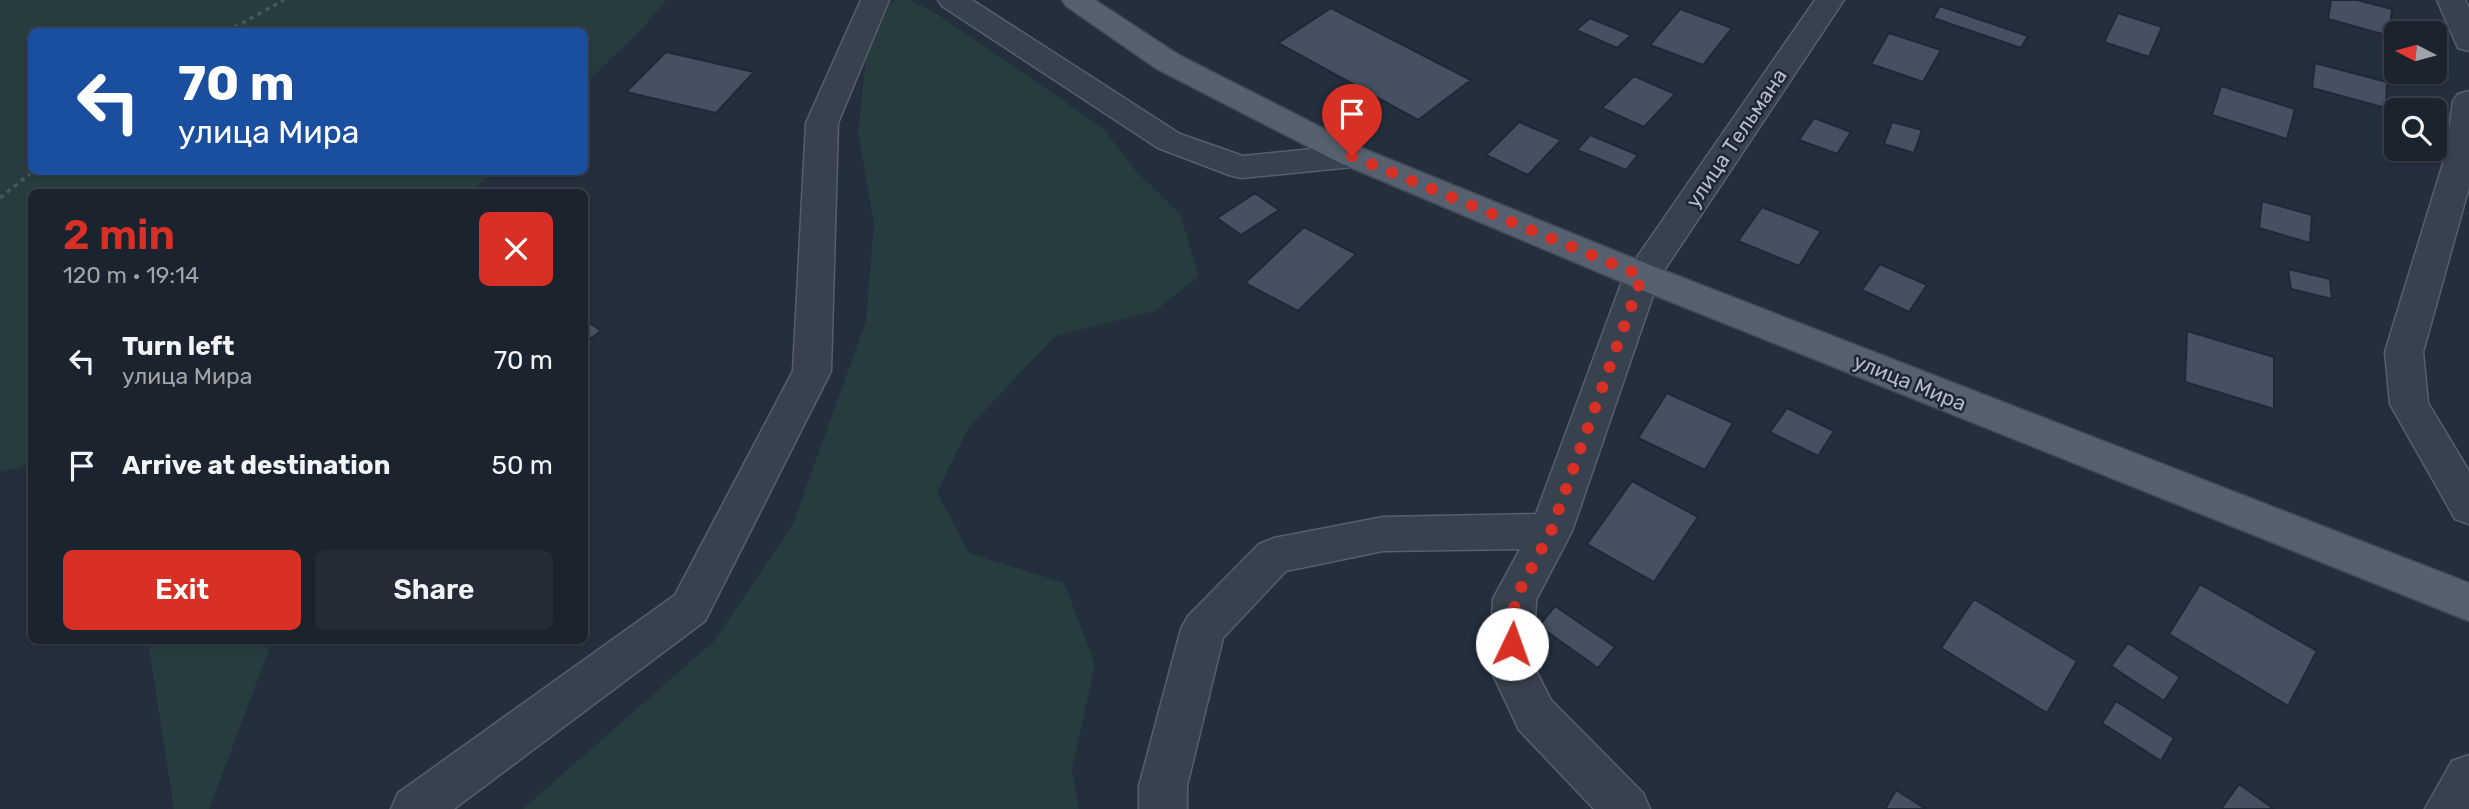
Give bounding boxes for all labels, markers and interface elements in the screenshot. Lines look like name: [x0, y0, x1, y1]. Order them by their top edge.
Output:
north arrow: [2384, 21, 2446, 84]
map controls: [2384, 21, 2447, 161]
text: 70 m: [178, 54, 295, 112]
icon: left: [63, 56, 154, 147]
street label: улица Тельмана: [1680, 64, 1792, 212]
pin: [1322, 84, 1382, 156]
icon: arrive: [1333, 95, 1371, 133]
button: search: [2384, 98, 2447, 161]
text: улица Мира: [178, 113, 360, 151]
text: 2 min: [63, 210, 175, 260]
button: close: [479, 212, 553, 286]
text: 120 m · 19:14: [63, 261, 199, 289]
text: Turn left: [122, 331, 234, 362]
icon: left: [63, 342, 101, 380]
text: 70 m: [494, 345, 553, 376]
street label: улица Мира: [1850, 348, 1970, 416]
text: улица Мира: [122, 362, 252, 390]
icon: arrive: [63, 447, 101, 485]
text: Arrive at destination: [122, 450, 390, 481]
text: 50 m: [492, 450, 553, 481]
button: Exit: [63, 550, 301, 630]
button: Share: [315, 550, 553, 630]
position arrow: [1475, 607, 1549, 681]

